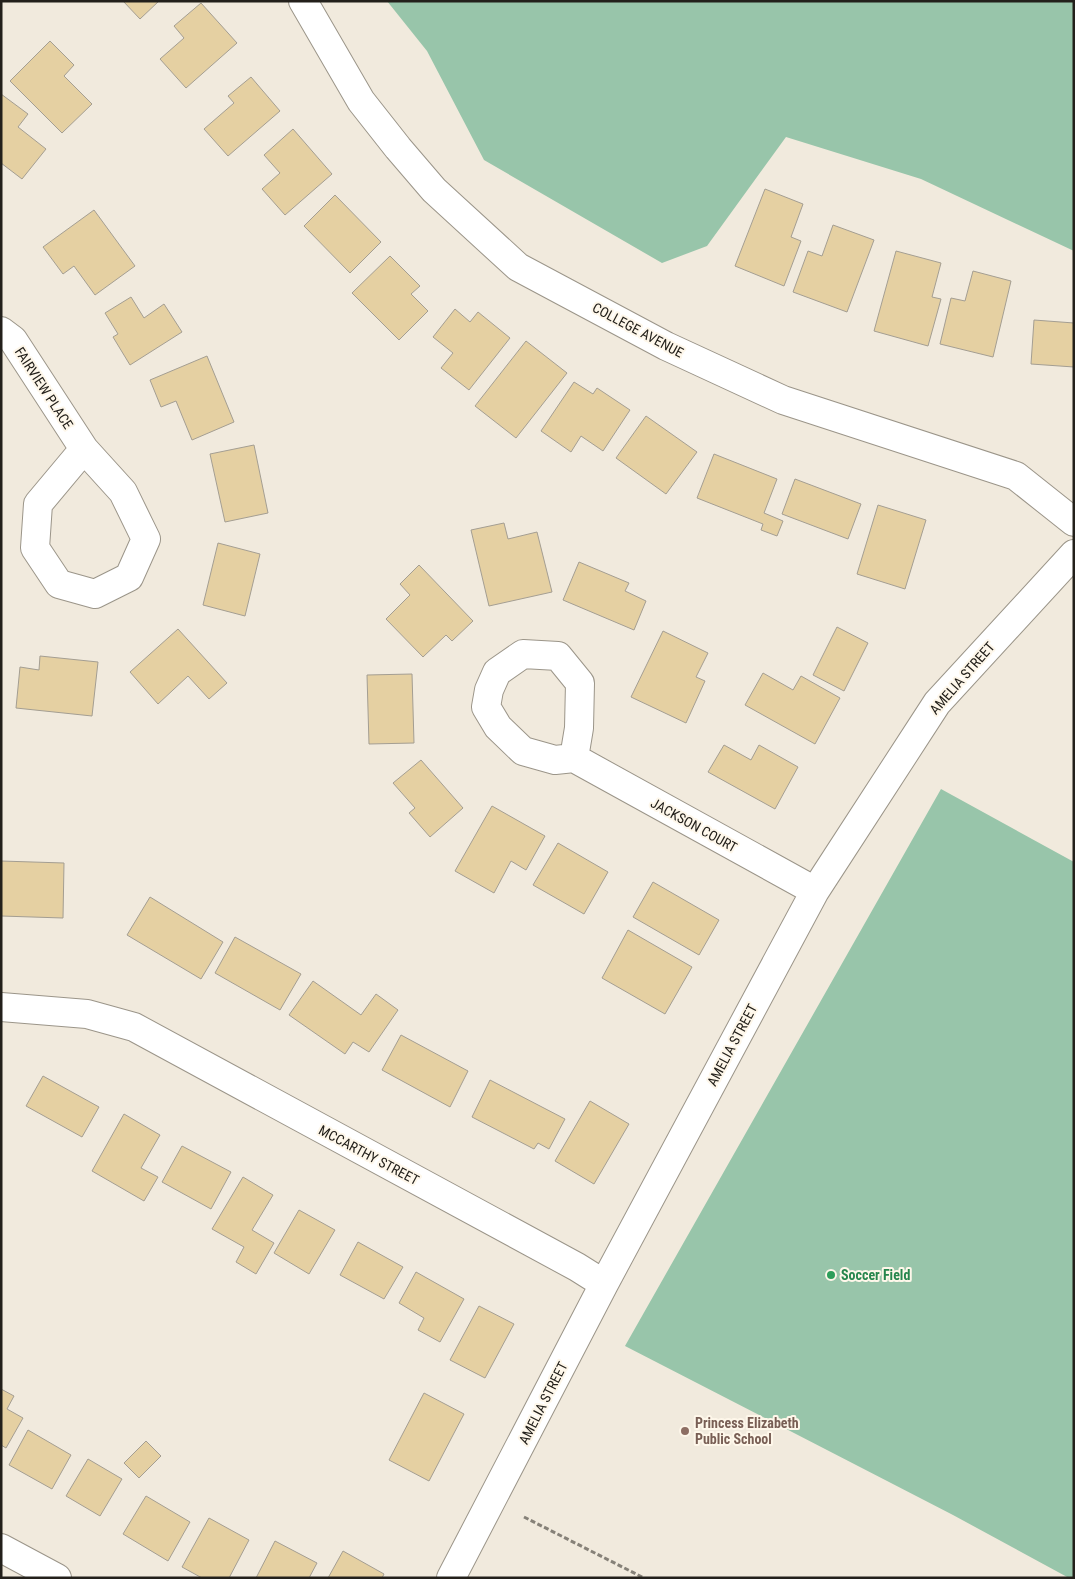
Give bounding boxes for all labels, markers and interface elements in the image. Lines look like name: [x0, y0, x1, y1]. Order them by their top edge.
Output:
street label: COLLEGE AVENUE: [590, 299, 686, 361]
street label: FAIRVIEW PLACE: [12, 344, 76, 432]
street label: AMELIA STREET: [926, 639, 998, 717]
street label: JACKSON COURT: [648, 795, 740, 855]
street label: AMELIA STREET: [704, 1001, 760, 1089]
street label: MCCARTHY STREET: [316, 1122, 422, 1188]
place label: Soccer Field: [841, 1267, 910, 1283]
marker: Soccer Field: [825, 1269, 837, 1281]
street label: AMELIA STREET: [515, 1359, 571, 1447]
place label: Princess Elizabeth Public School: [695, 1415, 799, 1447]
marker: Princess Elizabeth Public School: [679, 1425, 691, 1437]

